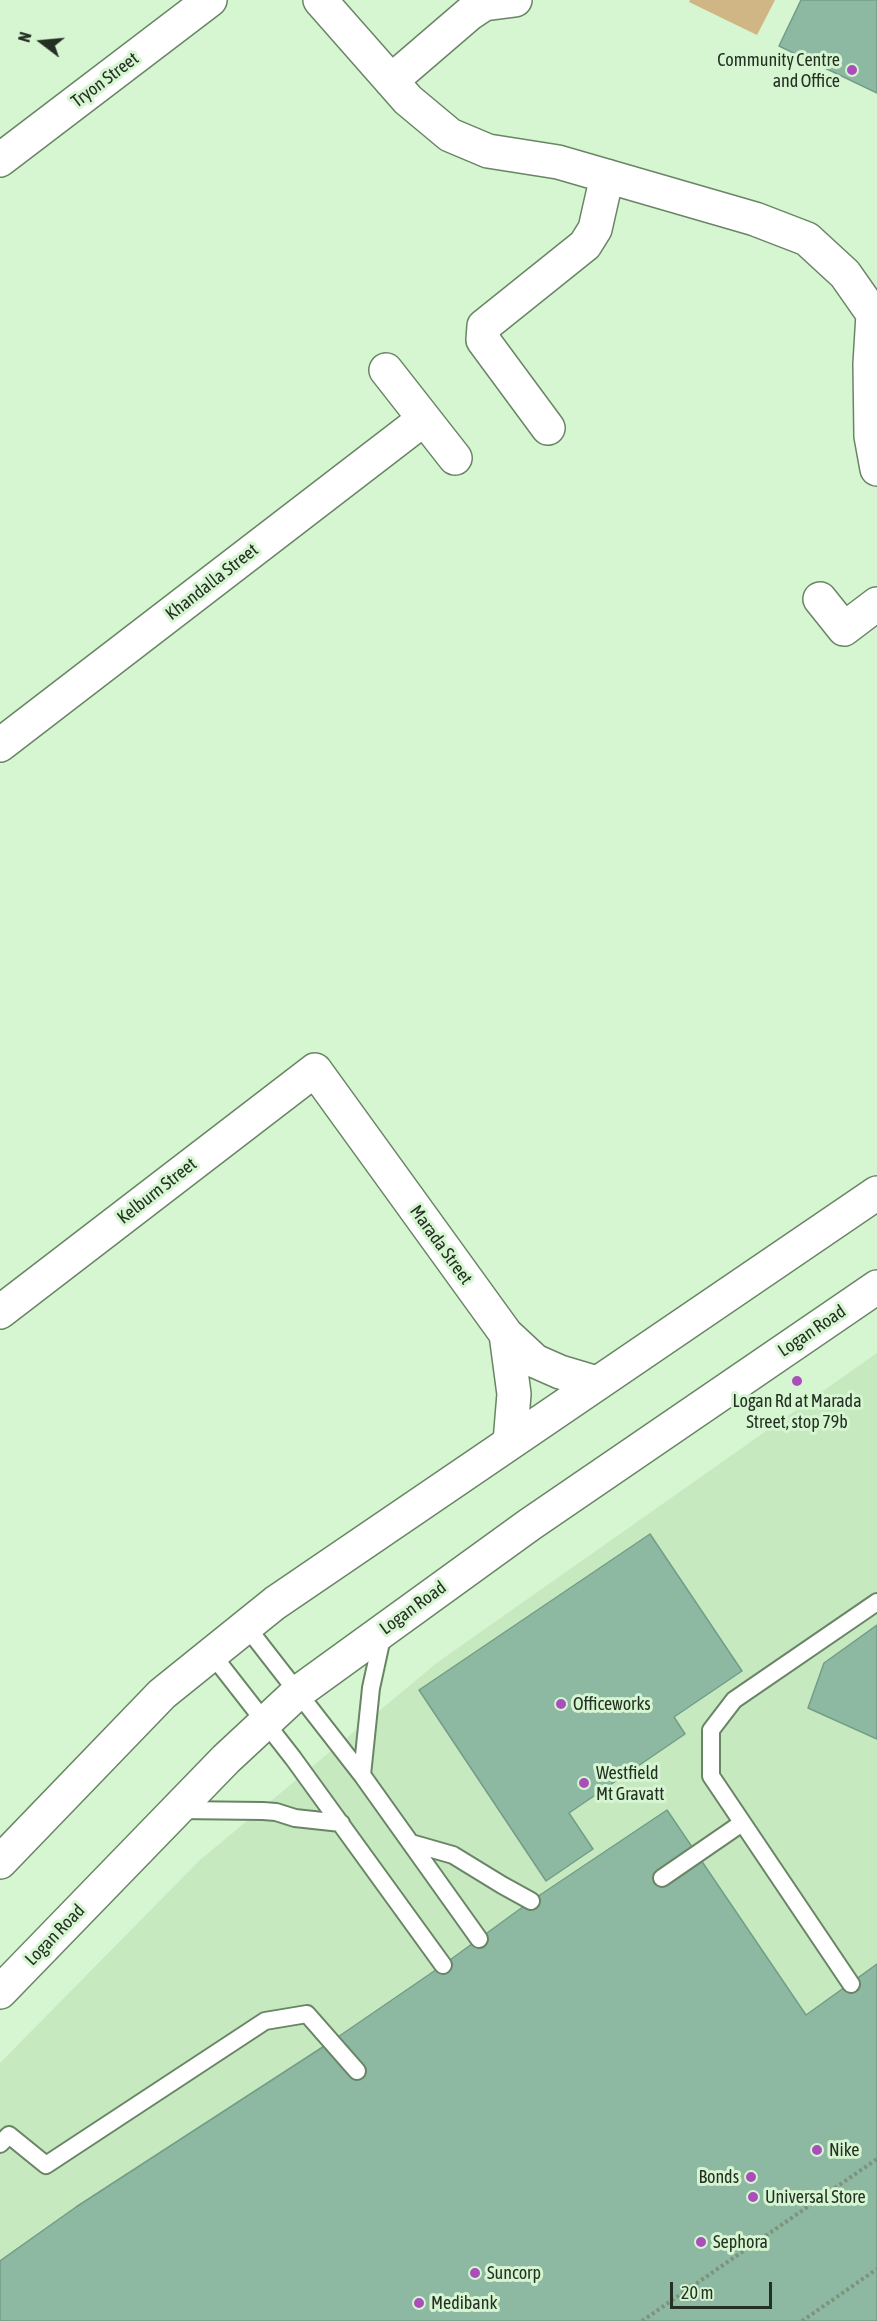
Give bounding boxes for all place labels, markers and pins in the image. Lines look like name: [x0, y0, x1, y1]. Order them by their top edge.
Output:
place label: Community Centre and Office: [717, 49, 840, 92]
marker: Community Centre and Office: [845, 63, 859, 77]
marker: Logan Rd at Marada Street, stop 79b: [790, 1374, 804, 1388]
place label: Logan Rd at Marada Street, stop 79b: [732, 1390, 862, 1432]
place label: Officeworks: [573, 1693, 651, 1715]
marker: Officeworks: [554, 1697, 568, 1711]
place label: Westfield Mt Gravatt: [596, 1762, 665, 1804]
marker: Westfield Mt Gravatt: [577, 1776, 591, 1790]
place label: Nike: [829, 2139, 859, 2161]
marker: Nike: [810, 2143, 824, 2157]
place label: Bonds: [698, 2166, 739, 2188]
marker: Bonds: [744, 2170, 758, 2184]
place label: Universal Store: [765, 2186, 866, 2208]
marker: Universal Store: [746, 2190, 760, 2204]
place label: Sephora: [713, 2231, 768, 2253]
marker: Sephora: [694, 2235, 708, 2249]
place label: Suncorp: [487, 2262, 541, 2284]
marker: Suncorp: [468, 2266, 482, 2280]
place label: Medibank: [431, 2292, 497, 2314]
marker: Medibank: [412, 2296, 426, 2310]

